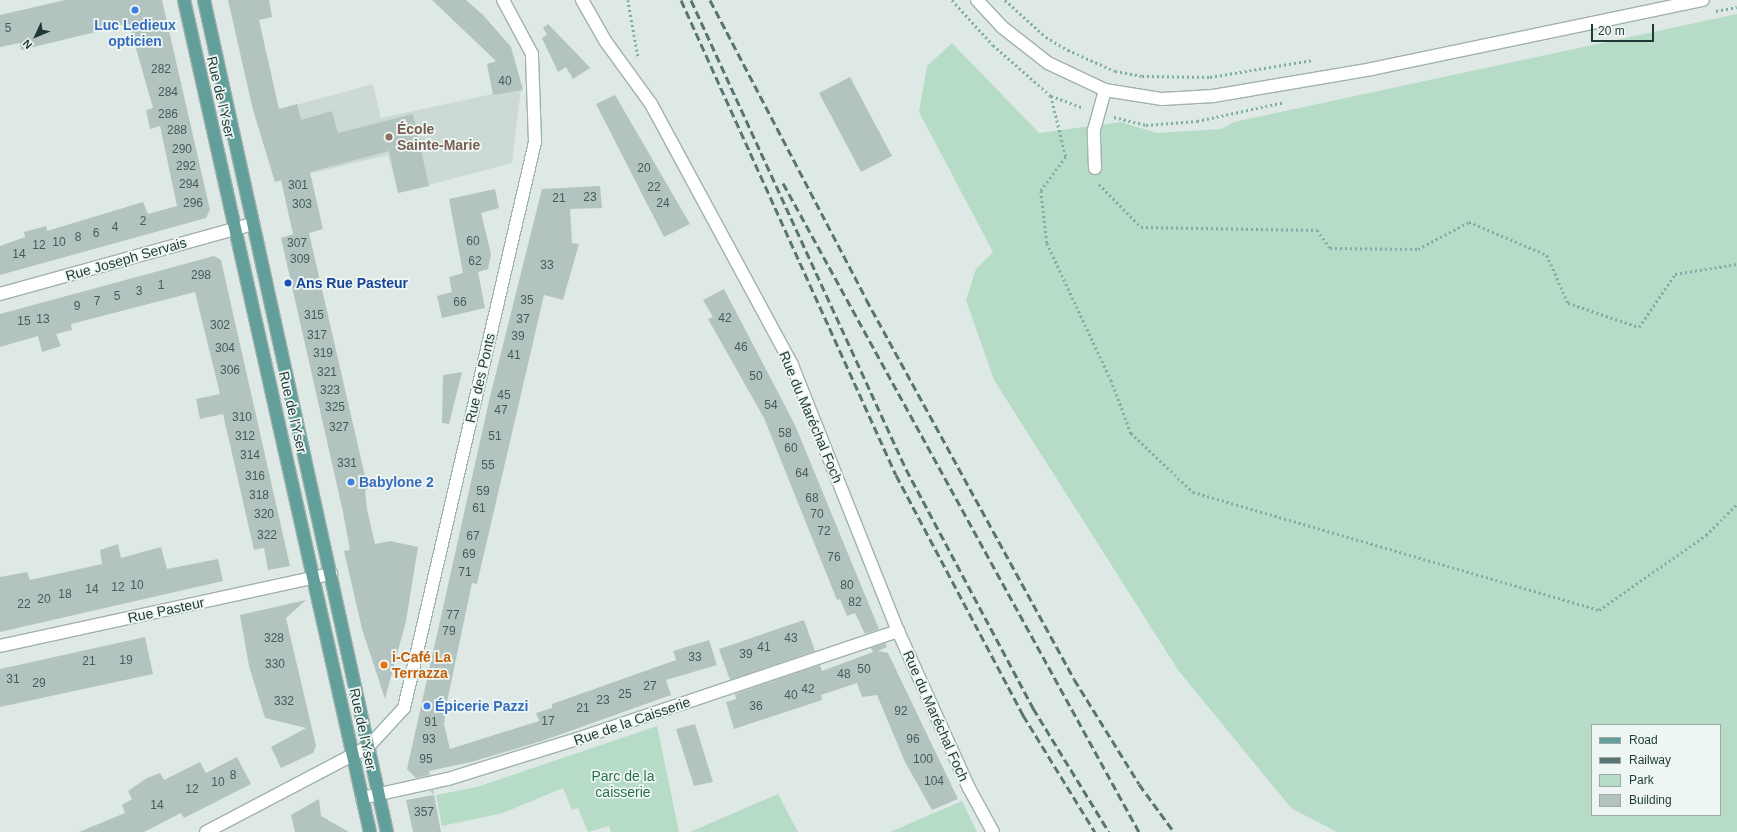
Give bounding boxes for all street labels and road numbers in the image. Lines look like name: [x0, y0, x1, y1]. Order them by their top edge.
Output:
street label: Rue de l'Yser: [203, 54, 239, 140]
street label: Rue Joseph Servais: [63, 234, 189, 284]
street label: Rue des Ponts: [461, 331, 499, 425]
street label: Rue du Maréchal Foch: [776, 349, 846, 485]
street label: Rue de l'Yser: [275, 369, 311, 455]
street label: Rue Pasteur: [126, 594, 206, 626]
street label: Rue du Maréchal Foch: [900, 648, 972, 784]
street label: Rue de l'Yser: [346, 686, 380, 772]
street label: Rue de la Caisserie: [572, 693, 692, 749]

